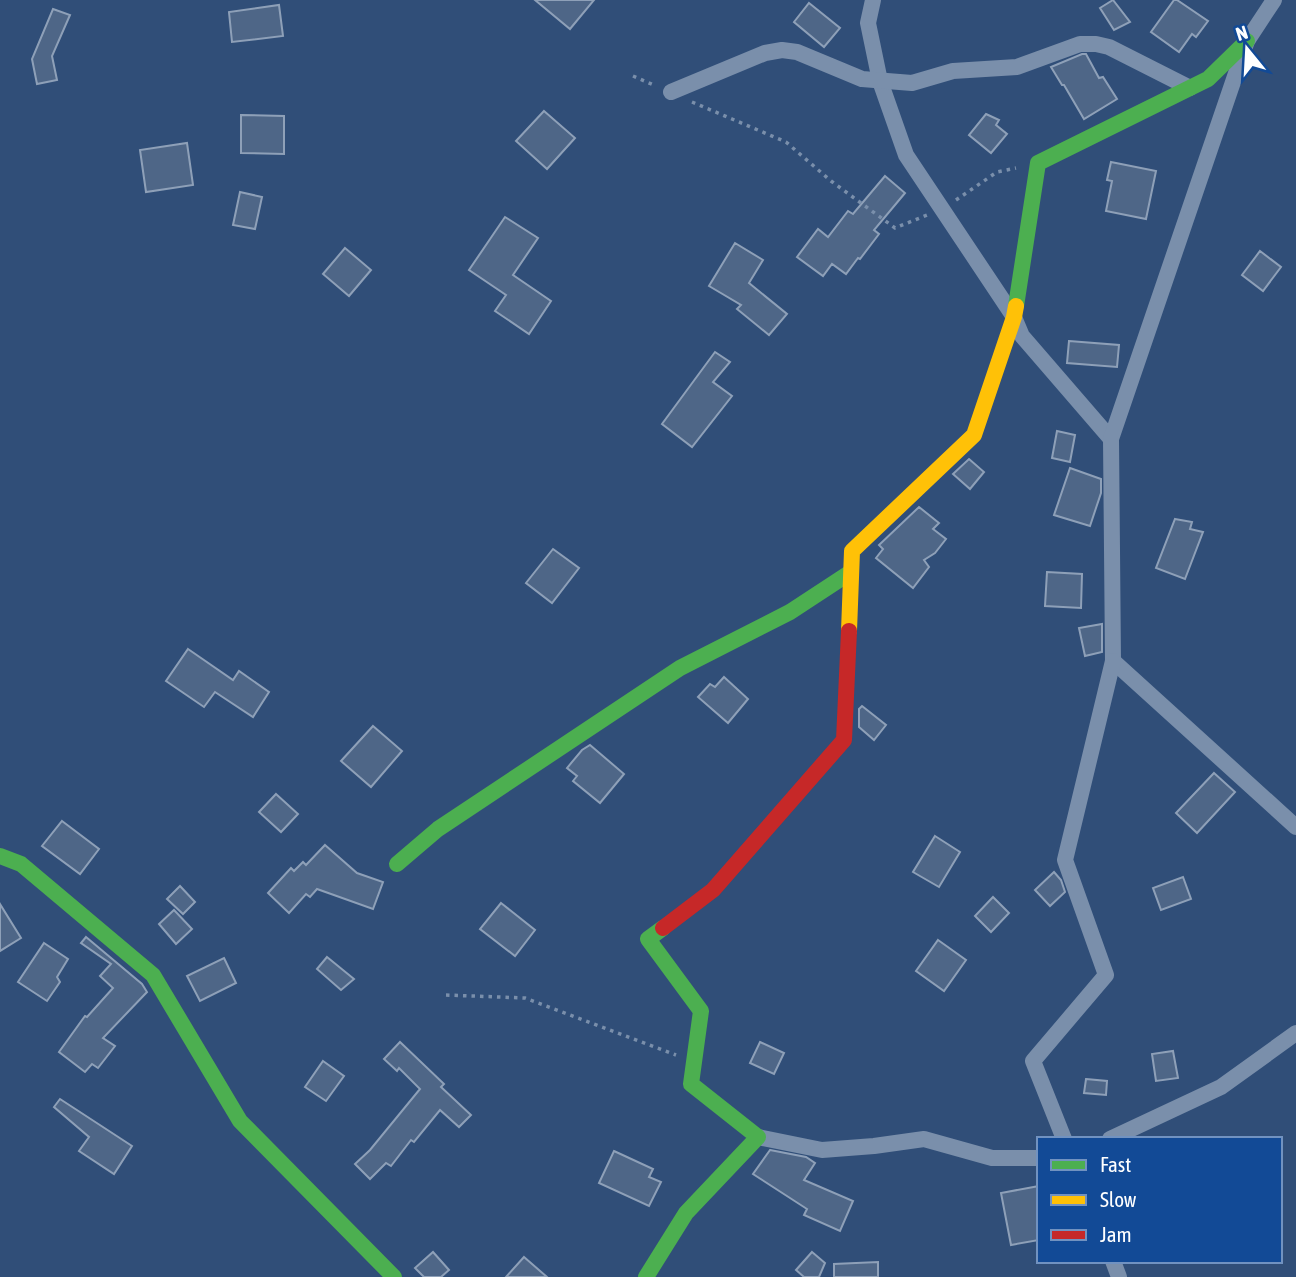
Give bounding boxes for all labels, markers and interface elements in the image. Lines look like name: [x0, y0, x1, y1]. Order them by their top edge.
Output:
north arrow: [1212, 14, 1282, 84]
text: N: [1233, 21, 1250, 45]
legend: [1037, 1137, 1282, 1263]
text: Fast: [1100, 1152, 1131, 1176]
text: Slow: [1100, 1187, 1137, 1211]
text: Jam: [1100, 1222, 1132, 1246]

